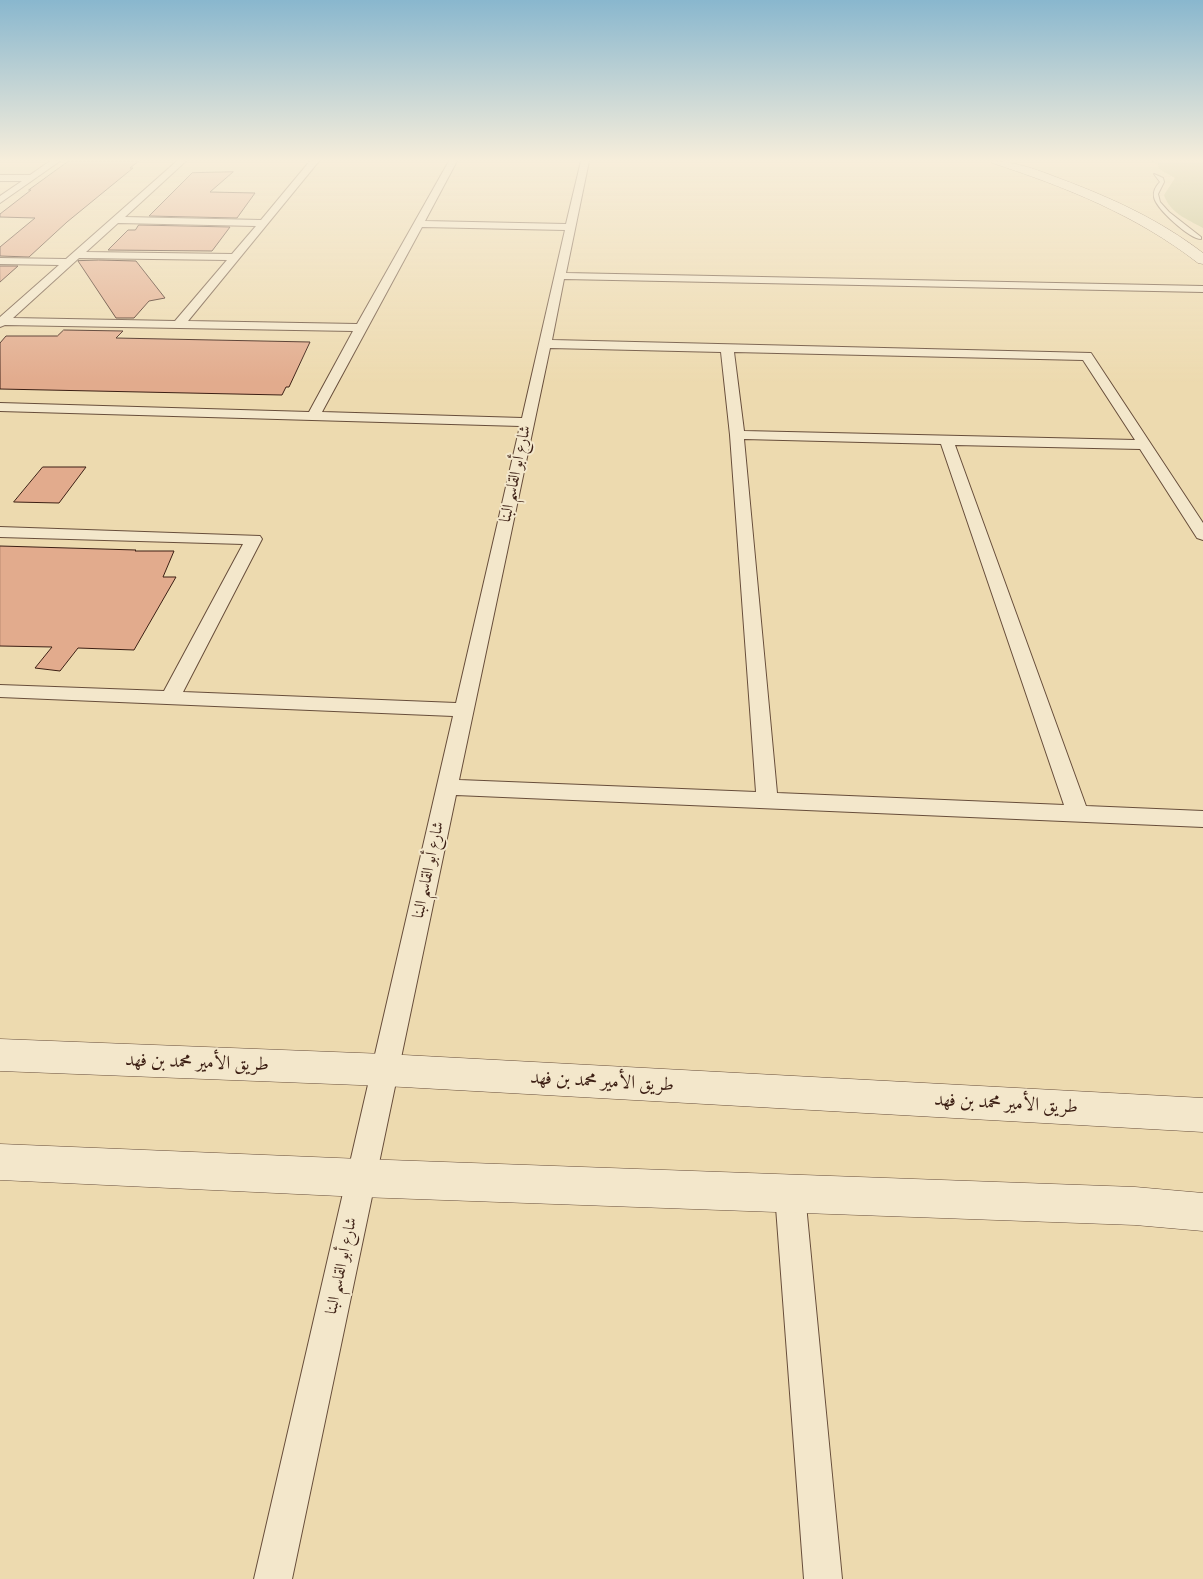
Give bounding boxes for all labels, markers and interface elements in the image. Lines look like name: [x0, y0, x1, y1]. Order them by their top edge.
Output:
street label: شارع أبو القاسم البنا: [496, 424, 536, 524]
street label: شارع أبو القاسم البنا: [409, 820, 449, 920]
street label: طريق الأمير محمد بن فهد: [125, 1049, 269, 1077]
street label: طريق الأمير محمد بن فهد: [529, 1067, 675, 1097]
street label: طريق الأمير محمد بن فهد: [933, 1089, 1079, 1119]
street label: شارع أبو القاسم البنا: [322, 1216, 362, 1316]

